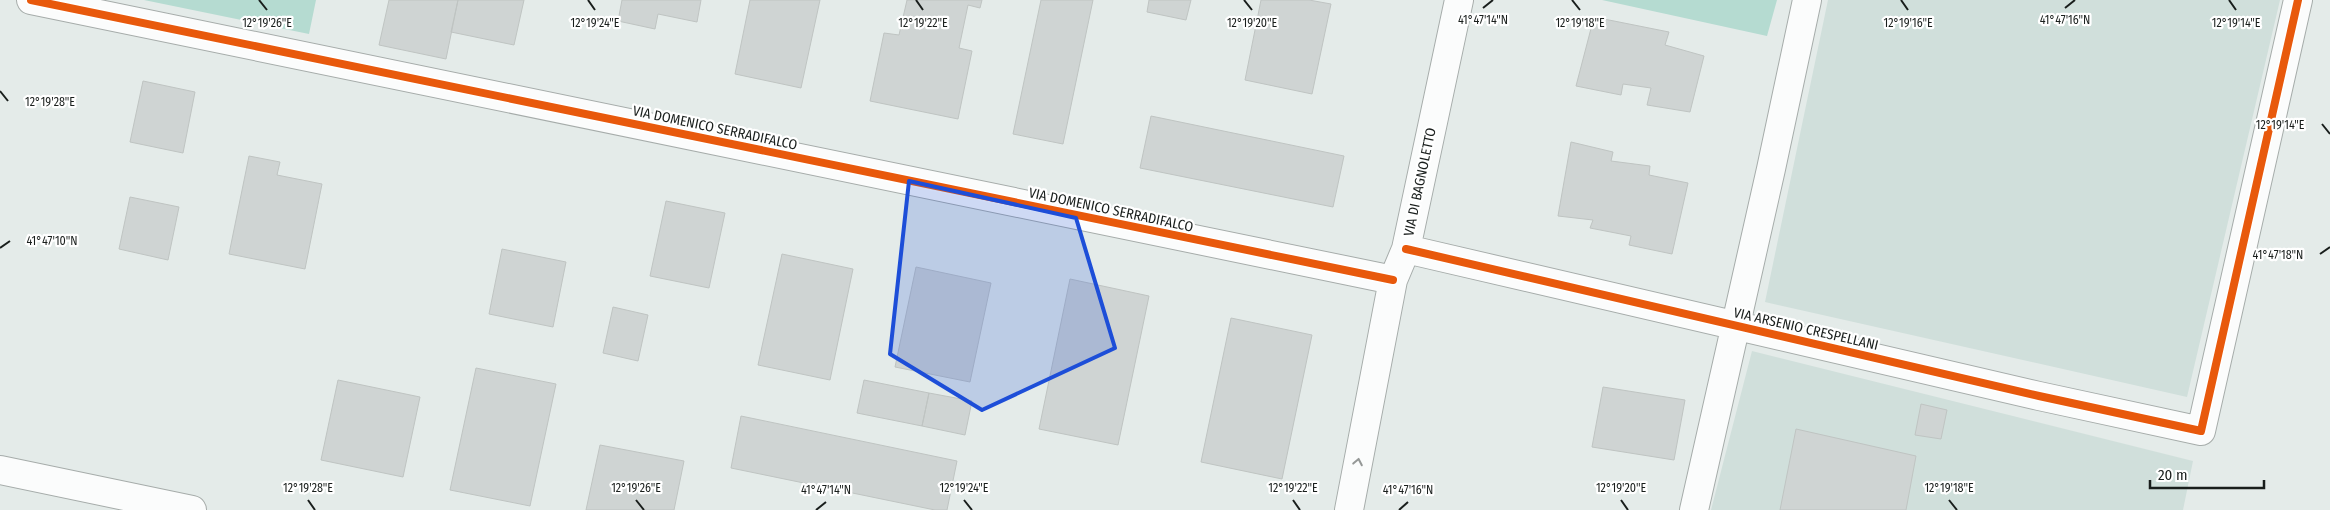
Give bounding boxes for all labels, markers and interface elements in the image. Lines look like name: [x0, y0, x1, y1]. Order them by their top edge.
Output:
text: 41°47'14"N: [1458, 13, 1508, 27]
text: 41°47'16"N: [2040, 13, 2090, 27]
text: 12°19'26"E: [242, 16, 292, 30]
text: 12°19'24"E: [571, 16, 620, 30]
text: 12°19'22"E: [898, 16, 948, 30]
text: 12°19'20"E: [1227, 16, 1277, 30]
text: 12°19'18"E: [1555, 16, 1605, 30]
text: 12°19'16"E: [1883, 16, 1933, 30]
text: 12°19'14"E: [2212, 16, 2261, 30]
text: 12°19'28"E: [25, 95, 75, 109]
street label: VIA DOMENICO SERRADIFALCO: [631, 102, 799, 154]
text: 12°19'14"E: [2256, 118, 2305, 132]
street label: VIA DI BAGNOLETTO: [1400, 126, 1440, 238]
street label: VIA DOMENICO SERRADIFALCO: [1027, 184, 1195, 236]
text: 41°47'10"N: [26, 234, 78, 248]
text: 41°47'18"N: [2253, 248, 2303, 262]
street label: VIA ARSENIO CRESPELLANI: [1732, 304, 1880, 354]
one-way arrow: [1352, 458, 1363, 467]
scale bar: [2150, 458, 2264, 490]
text: 20 m: [2158, 466, 2188, 484]
text: 12°19'28"E: [283, 481, 333, 495]
text: 12°19'26"E: [611, 481, 661, 495]
text: 12°19'24"E: [940, 481, 989, 495]
text: 12°19'22"E: [1268, 481, 1318, 495]
text: 12°19'20"E: [1596, 481, 1646, 495]
text: 12°19'18"E: [1924, 481, 1974, 495]
text: 41°47'14"N: [801, 483, 851, 497]
text: 41°47'16"N: [1383, 483, 1433, 497]

